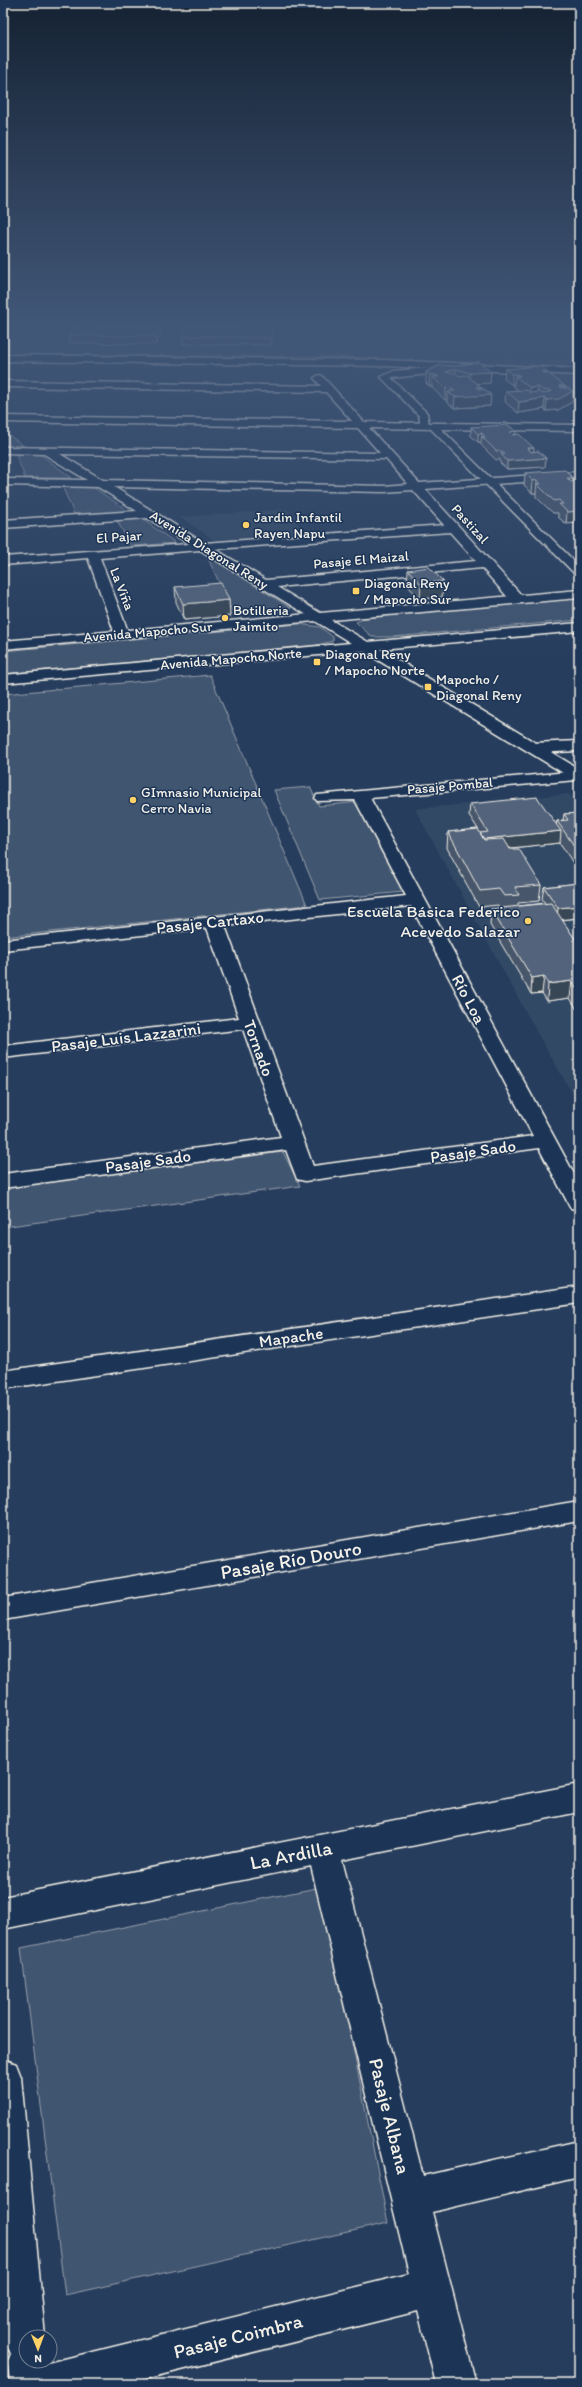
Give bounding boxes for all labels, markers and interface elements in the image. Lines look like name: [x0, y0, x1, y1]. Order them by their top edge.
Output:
street label: Pastizal: [448, 501, 492, 547]
street label: Avenida Diagonal Reny: [147, 507, 272, 594]
place label: Jardin Infantil Rayen Napu: [254, 509, 342, 542]
marker: Jardin Infantil Rayen Napu: [241, 520, 251, 530]
street label: El Pajar: [96, 527, 143, 547]
street label: Pasaje El Maizal: [313, 547, 409, 573]
street label: La Viña: [106, 565, 138, 614]
place label: Diagonal Reny / Mapocho Sur: [364, 575, 452, 608]
marker: Diagonal Reny / Mapocho Sur: [351, 586, 361, 596]
place label: Botilleria Jaimito: [233, 602, 289, 635]
marker: Botilleria Jaimito: [220, 613, 230, 623]
street label: Avenida Mapocho Sur: [83, 618, 213, 646]
street label: Avenida Mapocho Norte: [160, 644, 303, 674]
place label: Diagonal Reny / Mapocho Norte: [325, 646, 425, 679]
marker: Diagonal Reny / Mapocho Norte: [312, 657, 322, 667]
place label: Mapocho / Diagonal Reny: [436, 671, 522, 704]
marker: Mapocho / Diagonal Reny: [423, 682, 433, 692]
street label: Pasaje Pombal: [406, 774, 494, 798]
place label: GImnasio Municipal Cerro Navia: [141, 784, 261, 817]
marker: GImnasio Municipal Cerro Navia: [128, 795, 138, 805]
place label: Escuela Básica Federico Acevedo Salazar: [347, 901, 520, 941]
street label: Pasaje Cartaxo: [155, 906, 265, 938]
marker: Escuela Básica Federico Acevedo Salazar: [523, 916, 533, 926]
street label: Río Loa: [448, 971, 490, 1027]
street label: Tornado: [240, 1017, 278, 1079]
street label: Pasaje Luis Lazzarini: [50, 1018, 202, 1056]
street label: Pasaje Sado: [429, 1135, 517, 1167]
street label: Pasaje Sado: [104, 1145, 192, 1177]
street label: Mapache: [258, 1323, 324, 1351]
street label: Pasaje Río Douro: [218, 1536, 364, 1584]
street label: La Ardilla: [248, 1835, 335, 1875]
street label: Pasaje Albana: [364, 2055, 416, 2177]
street label: Pasaje Coimbra: [171, 2308, 306, 2364]
north arrow: [18, 2329, 58, 2369]
text: N: [34, 2352, 42, 2365]

